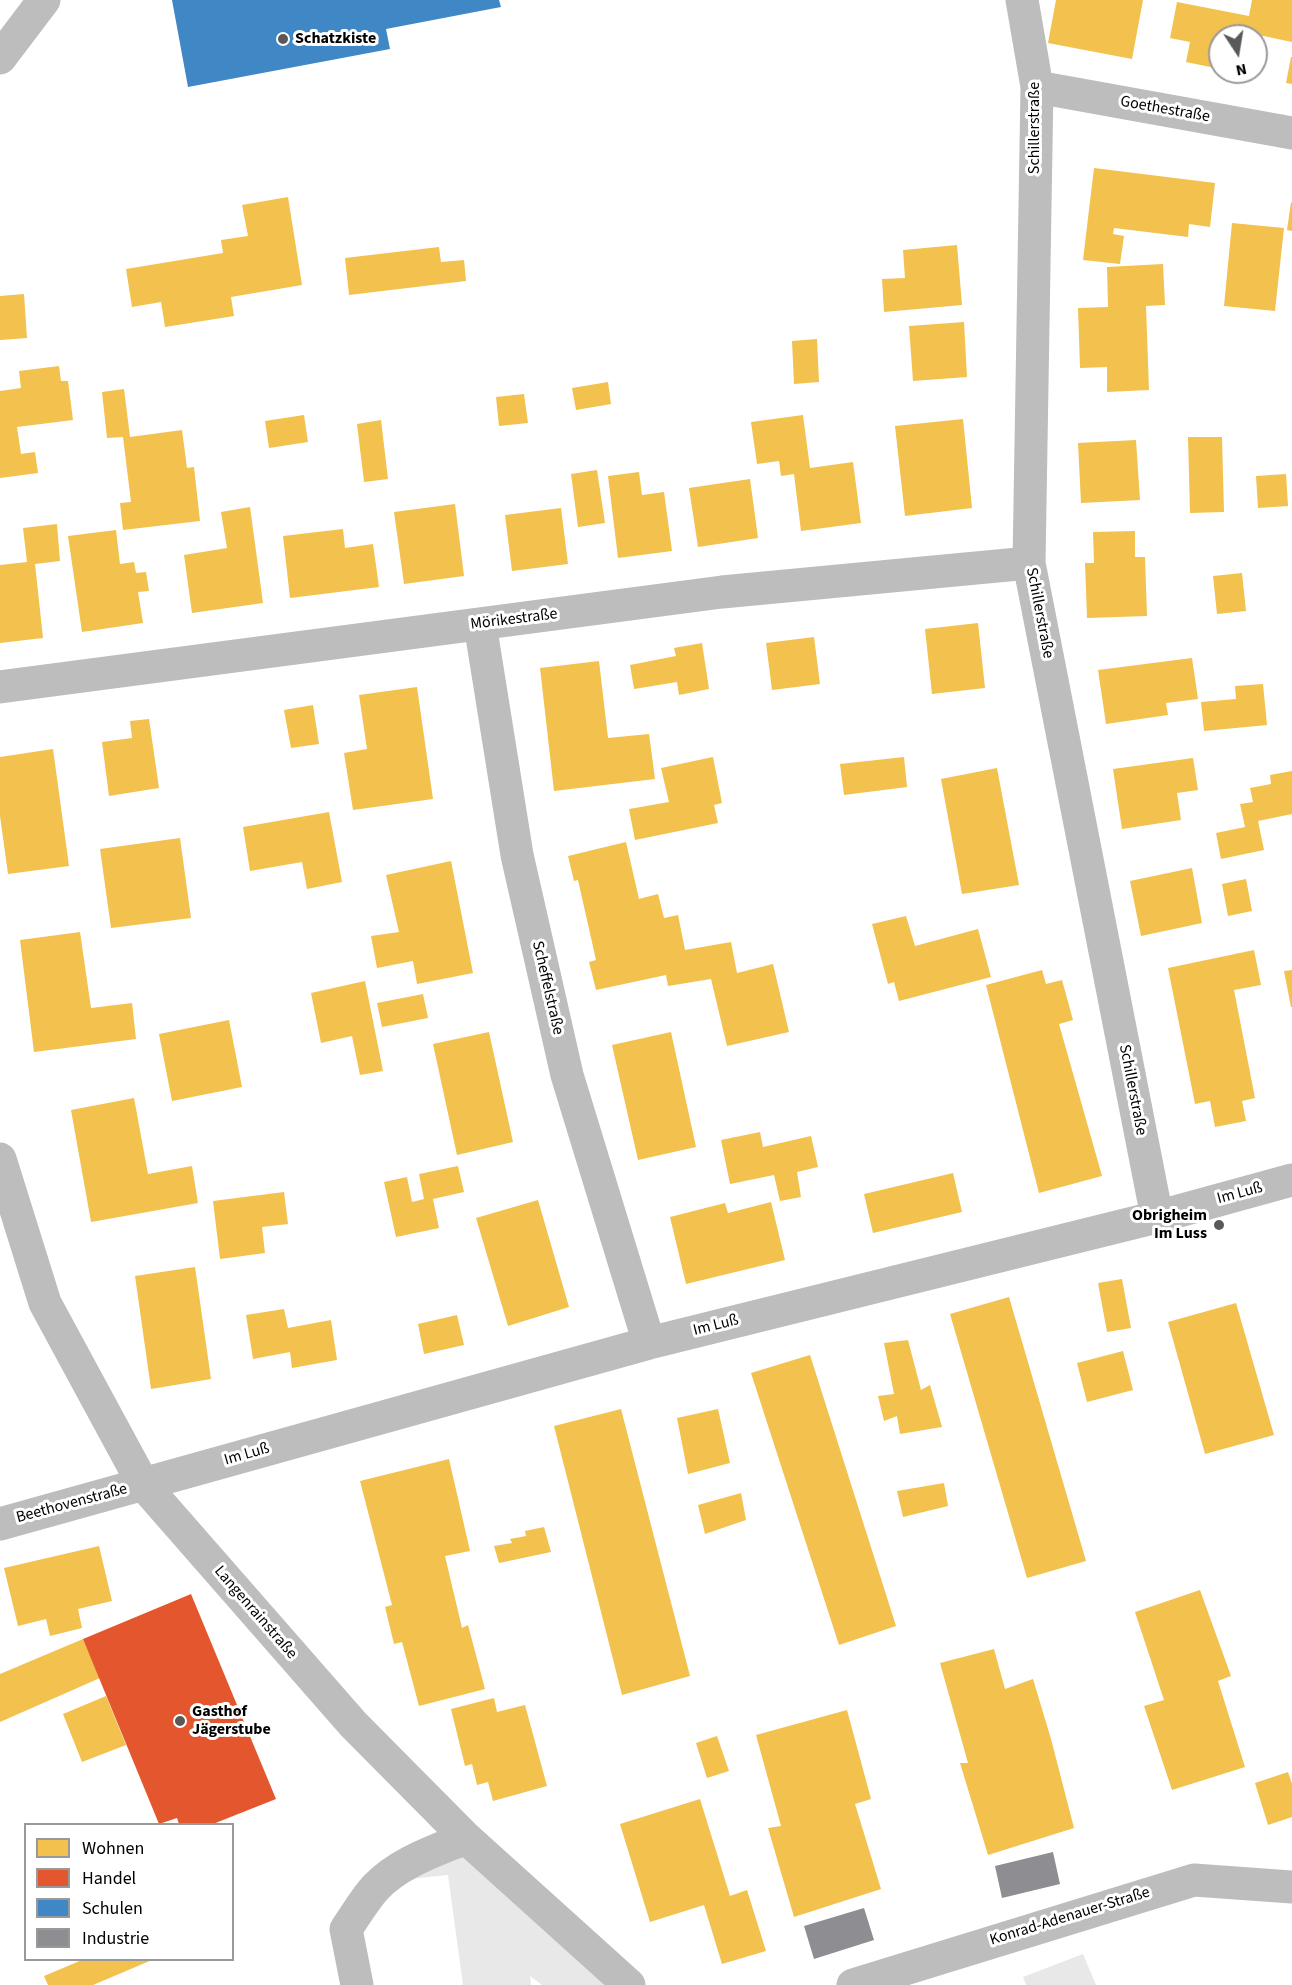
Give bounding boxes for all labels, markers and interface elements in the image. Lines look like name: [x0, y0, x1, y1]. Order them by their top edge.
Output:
north arrow: [1208, 24, 1268, 84]
place label: Schatzkiste: [295, 29, 376, 49]
marker: Schatzkiste: [276, 32, 290, 46]
text: N: [1234, 58, 1249, 82]
street label: Schillerstraße: [1025, 82, 1045, 174]
street label: Goethestraße: [1119, 93, 1211, 127]
street label: Schillerstraße: [1021, 566, 1057, 660]
street label: Mörikestraße: [469, 605, 559, 635]
street label: Scheffelstraße: [527, 939, 567, 1037]
street label: Schillerstraße: [1114, 1043, 1150, 1137]
street label: Im Luß: [1215, 1179, 1265, 1209]
place label: Obrigheim Im Luss: [1132, 1206, 1207, 1244]
marker: Obrigheim Im Luss: [1212, 1218, 1226, 1232]
street label: Im Luß: [691, 1311, 741, 1341]
street label: Im Luß: [222, 1439, 272, 1471]
street label: Beethovenstraße: [14, 1480, 130, 1528]
street label: Langenrainstraße: [209, 1562, 301, 1664]
place label: Gasthof Jägerstube: [192, 1702, 271, 1740]
marker: Gasthof Jägerstube: [173, 1714, 187, 1728]
legend: [24, 1823, 234, 1961]
text: Wohnen: [82, 1836, 144, 1861]
text: Handel: [82, 1866, 136, 1891]
street label: Konrad-Adenauer-Straße: [988, 1883, 1152, 1951]
text: Schulen: [82, 1896, 143, 1921]
text: Industrie: [82, 1926, 149, 1951]

